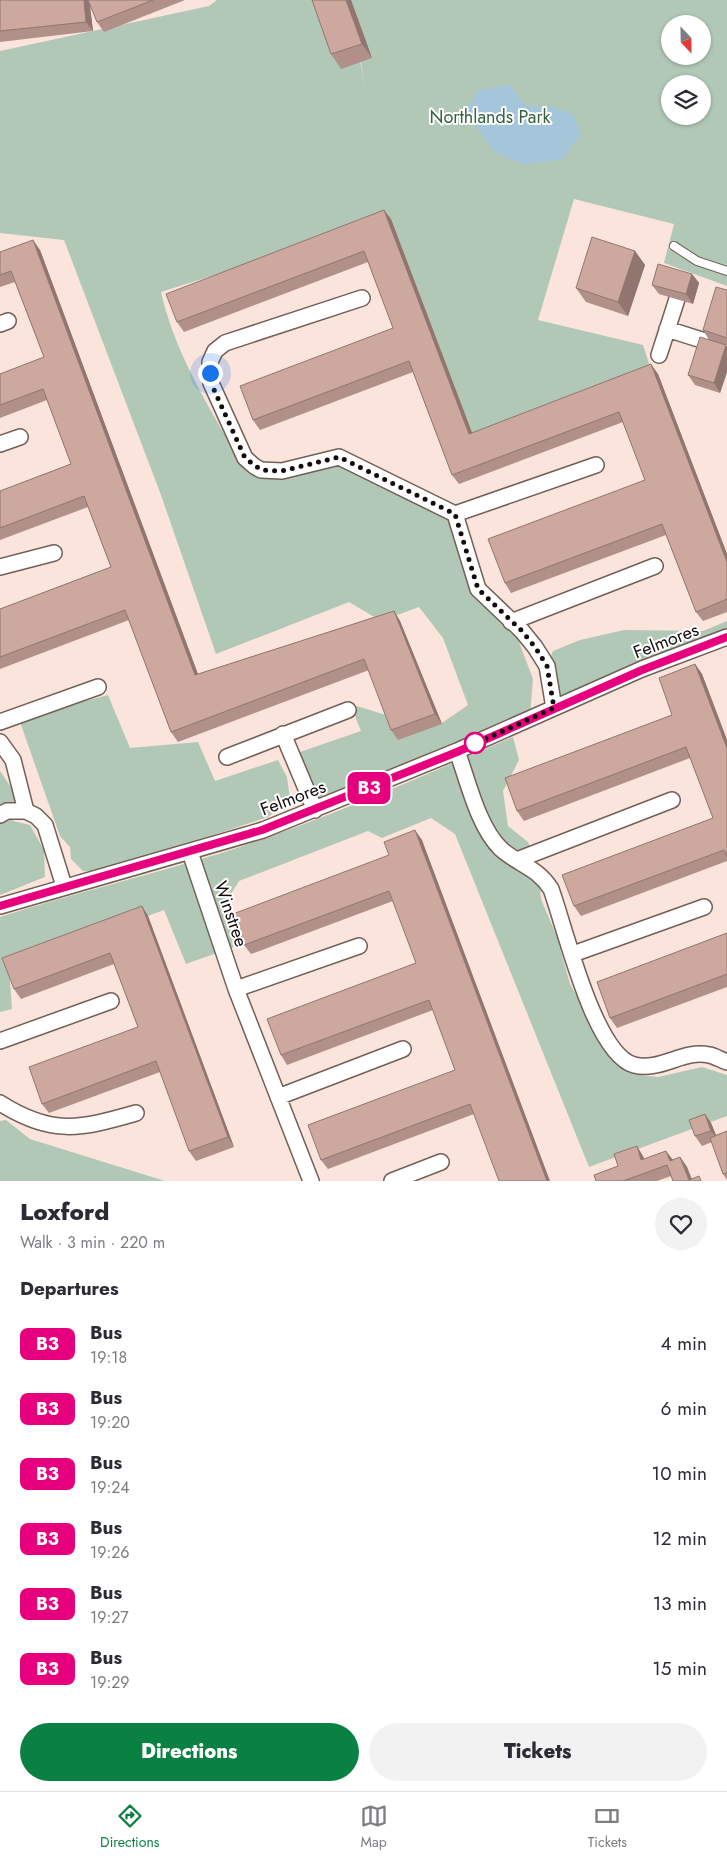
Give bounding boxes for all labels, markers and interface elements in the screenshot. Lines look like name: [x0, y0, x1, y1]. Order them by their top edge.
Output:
north arrow: [661, 15, 711, 65]
map controls: [661, 15, 711, 125]
button: layers: [661, 75, 711, 125]
park label: Northlands Park: [430, 104, 551, 130]
your location: [198, 361, 223, 386]
street label: Felmores: [630, 617, 702, 665]
unlabelled marker: [464, 732, 486, 754]
line badge: B3: [346, 772, 392, 804]
street label: Felmores: [257, 774, 329, 822]
text: B3: [357, 775, 381, 801]
street label: Winstree: [208, 878, 254, 950]
text: Loxford: [20, 1194, 110, 1229]
button: heart: [655, 1198, 707, 1250]
text: Walk · 3 min · 220 m: [20, 1231, 165, 1254]
text: Departures: [20, 1275, 119, 1302]
text: Bus: [90, 1319, 122, 1346]
text: 4 min: [660, 1330, 707, 1357]
text: B3: [36, 1331, 59, 1357]
text: 19:18: [90, 1346, 127, 1369]
text: Bus: [90, 1384, 122, 1411]
text: 6 min: [661, 1395, 707, 1422]
text: B3: [36, 1396, 59, 1422]
text: 19:20: [90, 1411, 130, 1434]
text: Bus: [90, 1449, 122, 1476]
text: 10 min: [652, 1460, 707, 1487]
text: B3: [36, 1461, 59, 1487]
text: 19:24: [90, 1476, 130, 1499]
text: Bus: [90, 1514, 122, 1541]
text: 12 min: [652, 1525, 707, 1552]
text: B3: [36, 1526, 59, 1552]
text: 19:26: [90, 1541, 130, 1564]
text: Bus: [90, 1579, 122, 1606]
text: 13 min: [653, 1590, 707, 1617]
text: B3: [36, 1591, 59, 1617]
text: 19:27: [90, 1606, 129, 1629]
text: Bus: [90, 1644, 122, 1671]
text: 15 min: [652, 1655, 707, 1682]
text: B3: [36, 1656, 59, 1682]
text: 19:29: [90, 1671, 130, 1694]
button: Directions: [20, 1723, 359, 1781]
button: Tickets: [369, 1723, 707, 1781]
tab: Directions: [100, 1802, 159, 1852]
tab: Map: [360, 1802, 388, 1852]
tab: Tickets: [588, 1802, 627, 1852]

